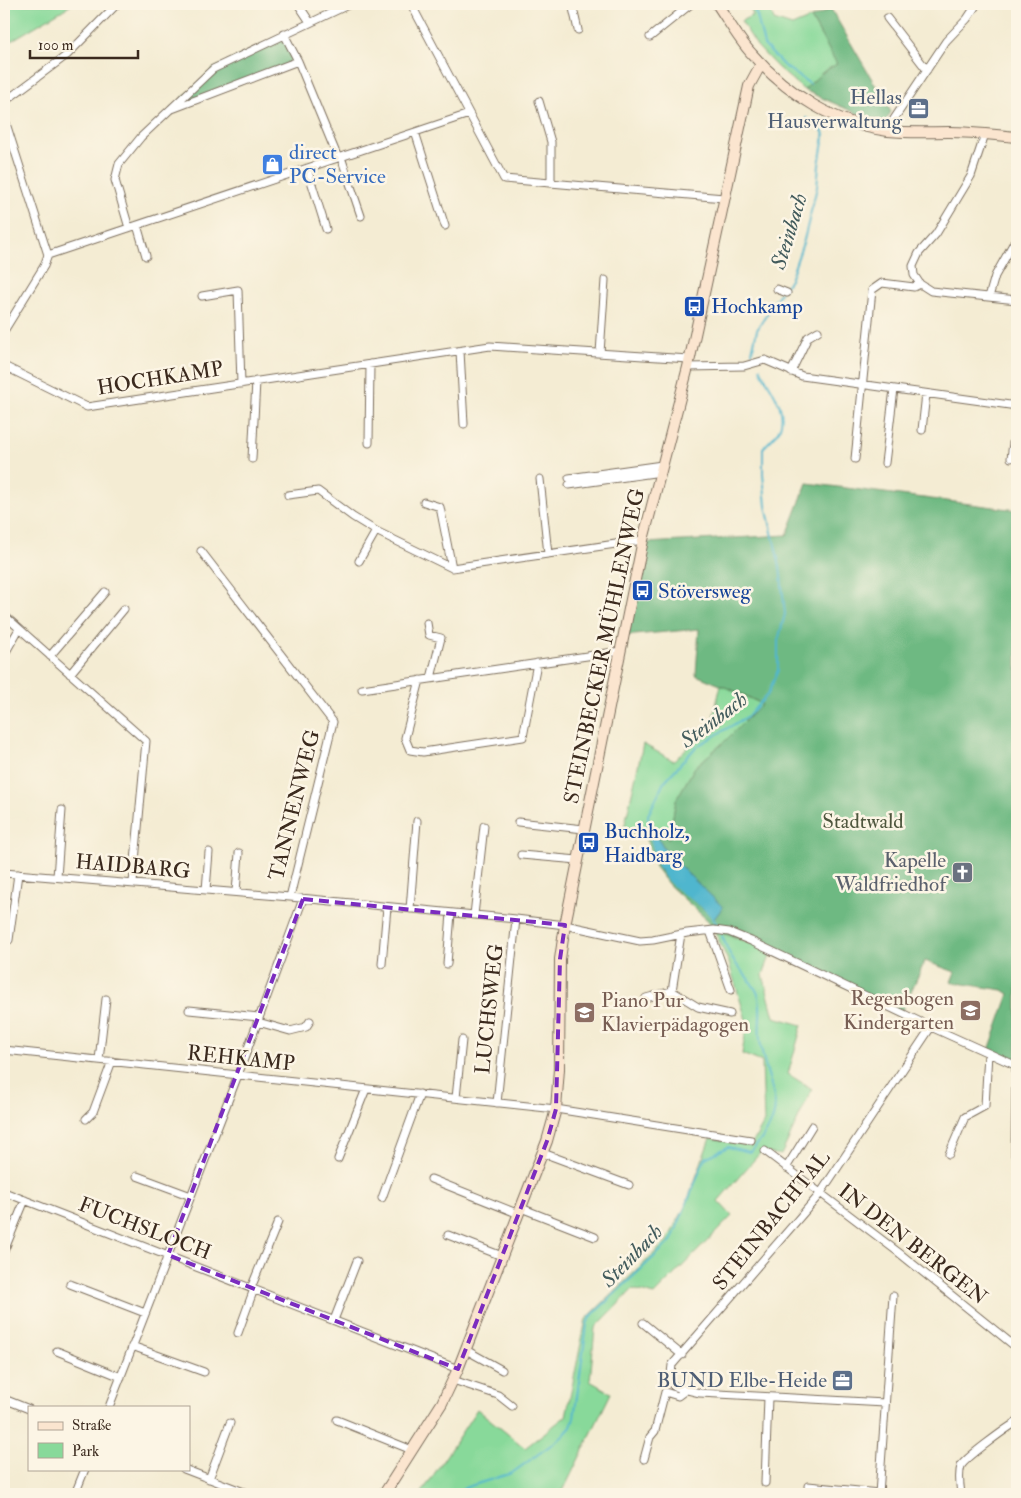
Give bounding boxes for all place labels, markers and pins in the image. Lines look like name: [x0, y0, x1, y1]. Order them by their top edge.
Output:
place label: Hellas Hausverwaltung: [767, 84, 903, 135]
office icon: Hellas Hausverwaltung: [906, 97, 930, 121]
place label: direct PC-Service: [289, 139, 386, 190]
shop icon: direct PC-Service: [261, 152, 285, 176]
place label: Hochkamp: [711, 293, 803, 320]
bus stop icon: Hochkamp: [683, 294, 707, 318]
place label: Stöversweg: [658, 578, 752, 605]
bus stop icon: Stöversweg: [630, 579, 654, 603]
place label: Buchholz, Haidbarg: [604, 818, 690, 869]
bus stop icon: Buchholz, Haidbarg: [576, 831, 600, 855]
place label: Kapelle Waldfriedhof: [834, 847, 949, 898]
church icon: Kapelle Waldfriedhof: [950, 860, 974, 884]
place label: Regenbogen Kindergarten: [843, 985, 954, 1036]
place label: Piano Pur Klavierpädagogen: [601, 987, 749, 1038]
school or university icon: Regenbogen Kindergarten: [958, 998, 982, 1022]
school or university icon: Piano Pur Klavierpädagogen: [573, 1000, 597, 1024]
place label: BUND Elbe-Heide: [657, 1367, 827, 1394]
office icon: BUND Elbe-Heide: [831, 1368, 855, 1392]

